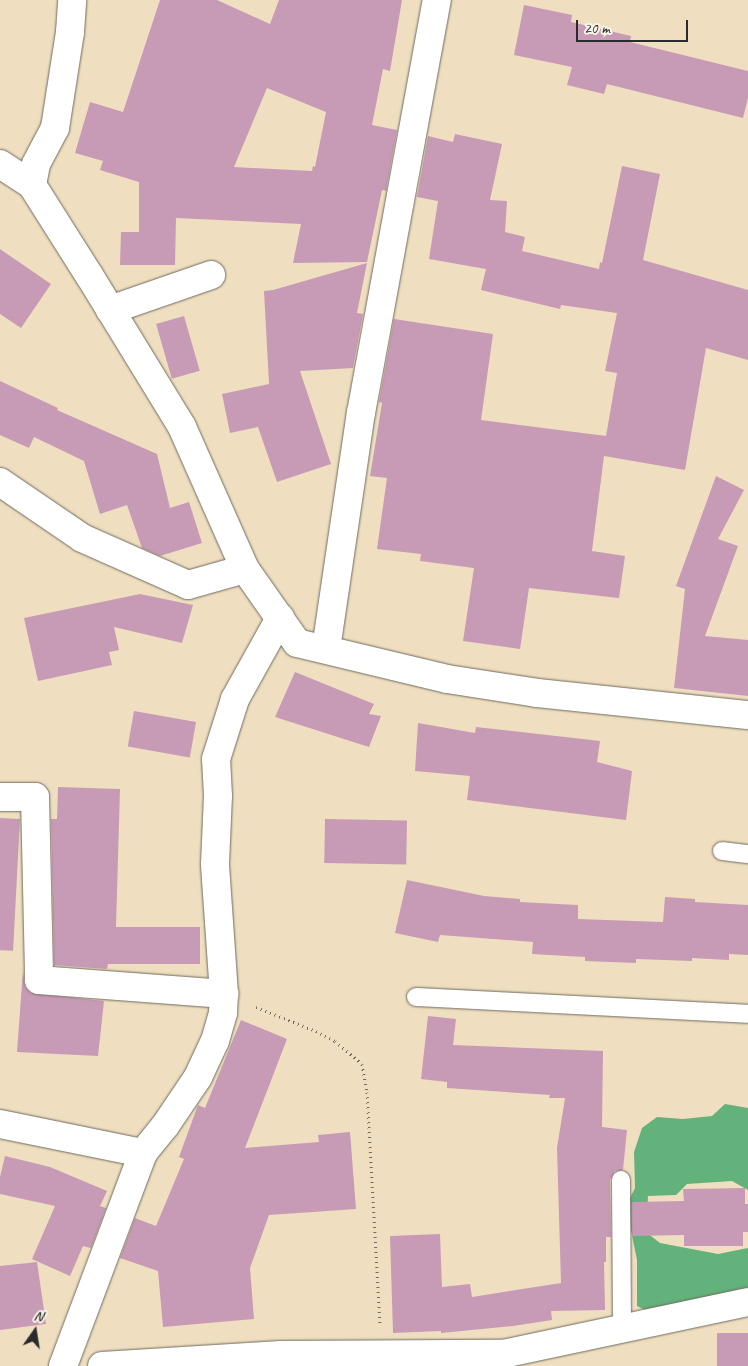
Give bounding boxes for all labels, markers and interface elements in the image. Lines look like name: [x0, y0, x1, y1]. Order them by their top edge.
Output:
scale bar: [578, 10, 690, 42]
text: 20 m: [584, 19, 610, 38]
north arrow: [10, 1306, 60, 1356]
text: N: [32, 1307, 45, 1325]

